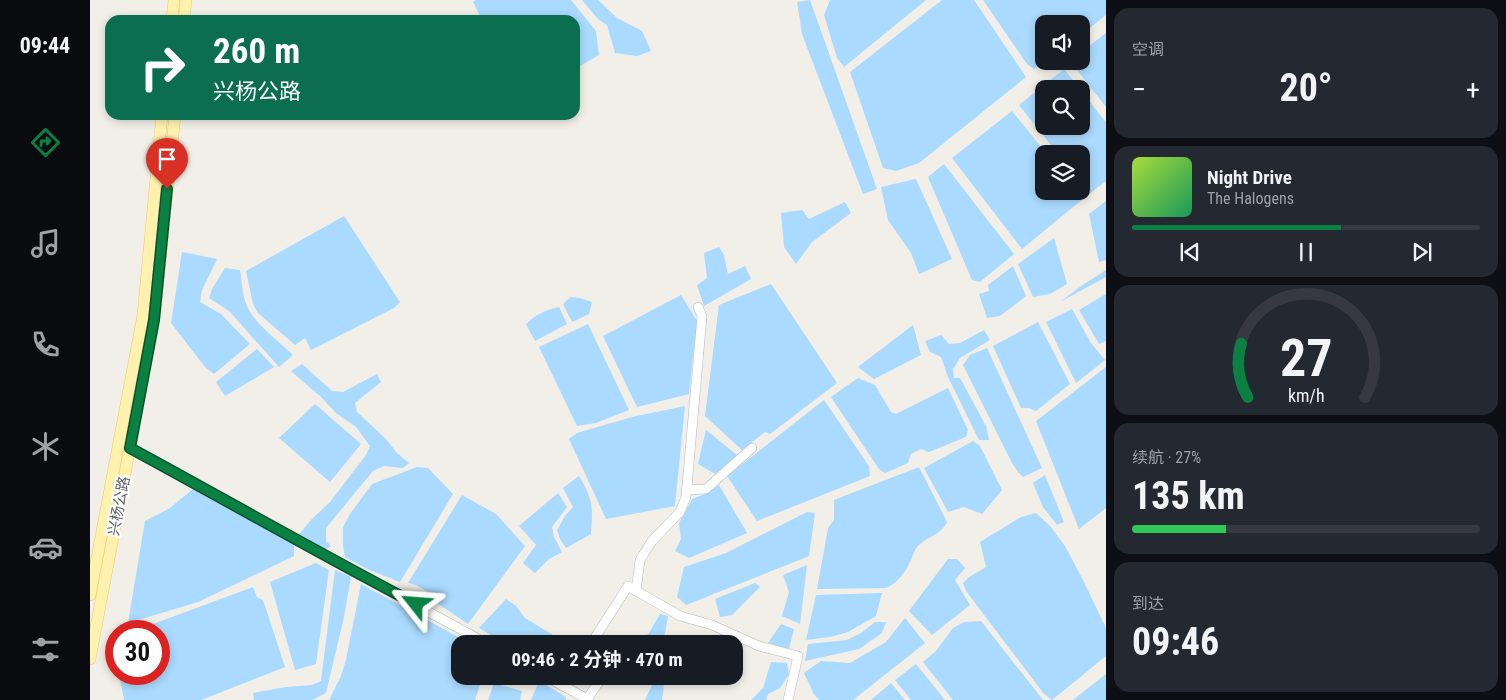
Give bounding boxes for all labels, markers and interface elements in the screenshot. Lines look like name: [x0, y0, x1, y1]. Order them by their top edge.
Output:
map controls: [1035, 15, 1090, 200]
button: sound: [1035, 15, 1090, 70]
text: 260 m: [213, 31, 300, 72]
text: 09:44: [20, 33, 70, 58]
icon: right: [130, 35, 195, 100]
text: 空调: [1132, 40, 1164, 59]
text: 20°: [1279, 66, 1333, 110]
text: −: [1132, 73, 1146, 106]
text: +: [1466, 73, 1480, 106]
text: 兴杨公路: [213, 79, 301, 104]
button: search: [1035, 80, 1090, 135]
icon: directions: [28, 125, 63, 160]
pin: [146, 138, 188, 189]
icon: arrive: [153, 145, 181, 173]
button: layers: [1035, 145, 1090, 200]
text: Night Drive: [1207, 166, 1292, 189]
text: The Halogens: [1207, 189, 1294, 208]
icon: music: [28, 226, 63, 261]
icon: previous: [1176, 238, 1204, 266]
icon: pause: [1292, 238, 1320, 266]
icon: next: [1408, 238, 1436, 266]
icon: phone: [28, 327, 63, 362]
text: 27: [1280, 328, 1332, 389]
text: km/h: [1288, 385, 1324, 406]
icon: climate: [28, 429, 63, 464]
text: 续航 · 27%: [1132, 448, 1201, 467]
text: 135 km: [1132, 474, 1245, 518]
street label: 兴杨公路: [104, 475, 134, 537]
icon: car: [28, 530, 63, 565]
position arrow: [389, 577, 441, 629]
text: 到达: [1132, 594, 1164, 613]
speed limit sign: 30: [105, 620, 170, 685]
text: 09:46: [1132, 620, 1219, 664]
icon: filters: [28, 632, 63, 667]
text: 09:46 · 2 分钟 · 470 m: [511, 648, 683, 671]

